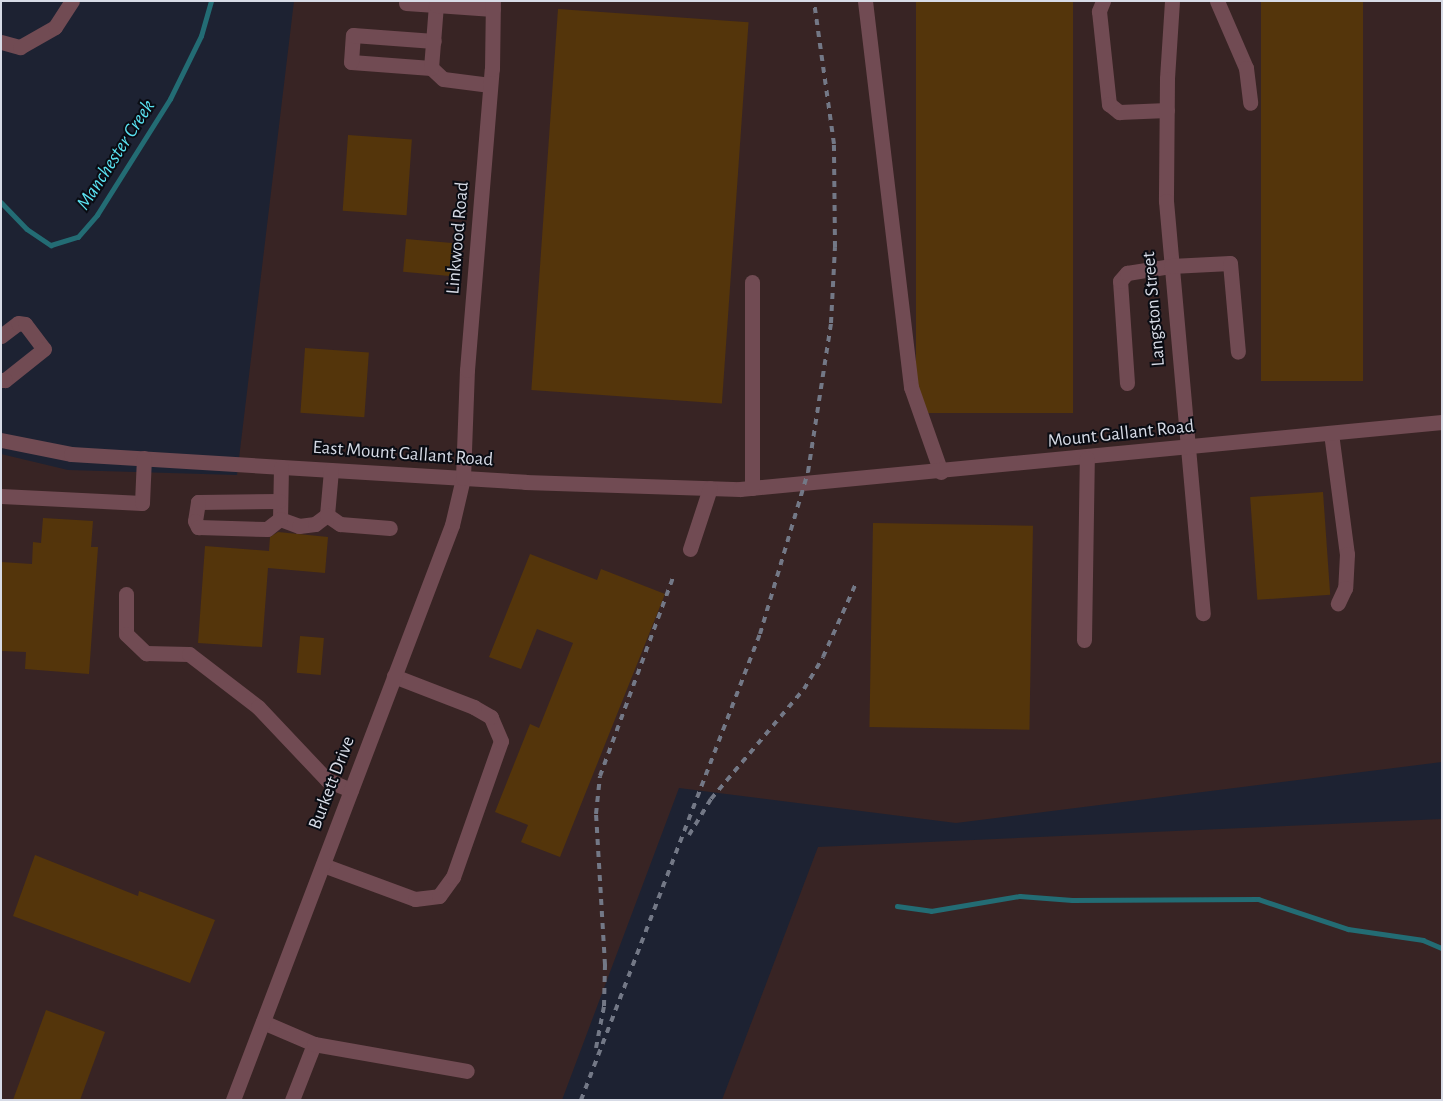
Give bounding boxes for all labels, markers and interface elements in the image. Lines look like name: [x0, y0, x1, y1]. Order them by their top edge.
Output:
water label: Manchester Creek: [71, 95, 161, 215]
street label: Linkwood Road: [442, 181, 474, 295]
street label: Langston Street: [1138, 251, 1170, 367]
street label: Mount Gallant Road: [1047, 415, 1195, 453]
street label: East Mount Gallant Road: [312, 436, 494, 472]
street label: Burkett Drive: [304, 733, 360, 833]

